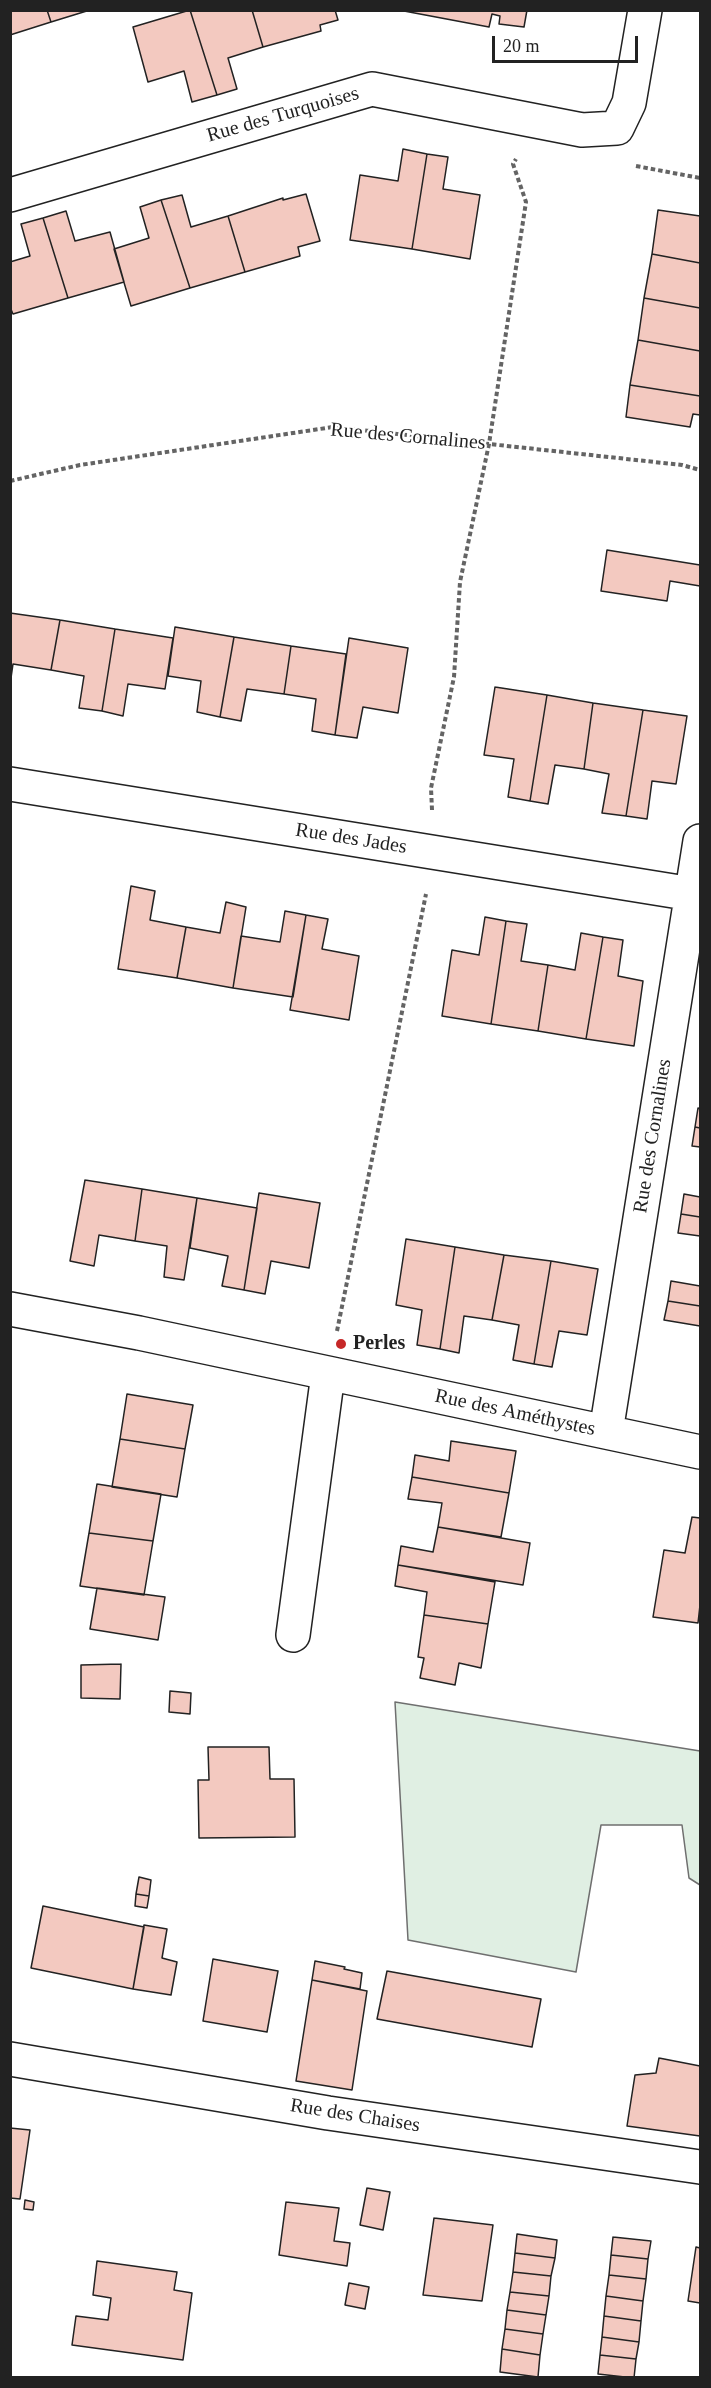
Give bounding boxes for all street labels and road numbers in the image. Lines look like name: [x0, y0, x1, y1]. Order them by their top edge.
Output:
street label: Rue des Turquoises: [204, 82, 362, 148]
street label: Rue des Cornalines: [329, 418, 487, 456]
street label: Rue des Jades: [294, 818, 408, 860]
street label: Rue des Cornalines: [629, 1057, 677, 1215]
street label: Rue des Améthystes: [433, 1384, 597, 1442]
street label: Rue des Chaises: [288, 2094, 422, 2138]

